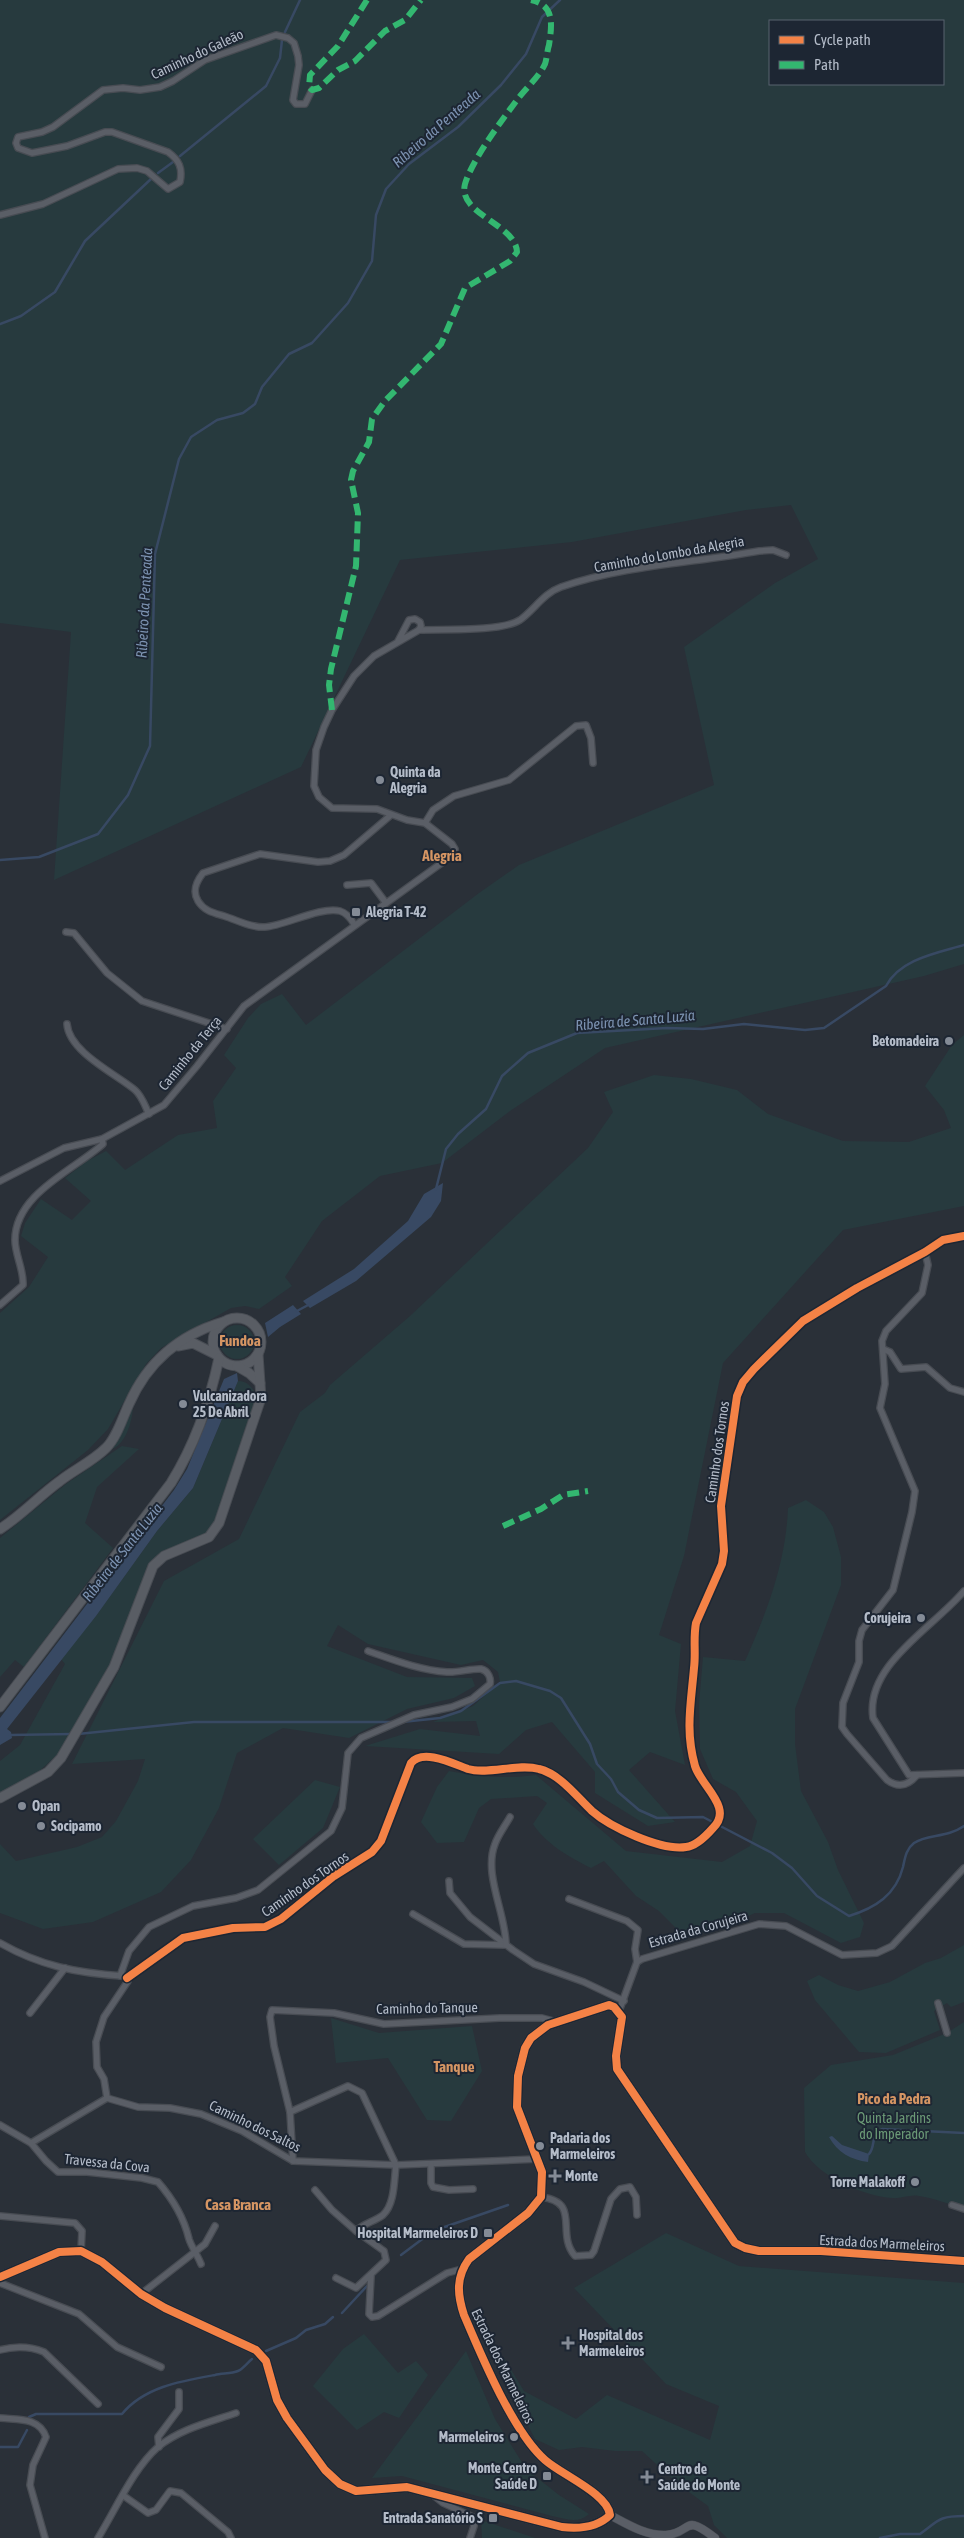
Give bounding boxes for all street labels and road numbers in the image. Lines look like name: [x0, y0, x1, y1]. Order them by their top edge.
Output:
street label: Caminho do Galeão: [148, 26, 246, 82]
street label: Caminho do Lombo da Alegria: [593, 533, 745, 575]
street label: Caminho da Terça: [155, 1013, 225, 1093]
street label: Caminho dos Tornos: [702, 1400, 732, 1504]
street label: Caminho dos Tornos: [258, 1848, 352, 1920]
street label: Estrada da Corujeira: [647, 1907, 749, 1951]
street label: Caminho do Tanque: [376, 1999, 478, 2017]
street label: Caminho dos Saltos: [207, 2097, 303, 2155]
street label: Travessa da Cova: [63, 2151, 151, 2175]
street label: Estrada dos Marmeleiros: [819, 2232, 945, 2254]
street label: Estrada dos Marmeleiros: [468, 2306, 538, 2426]

